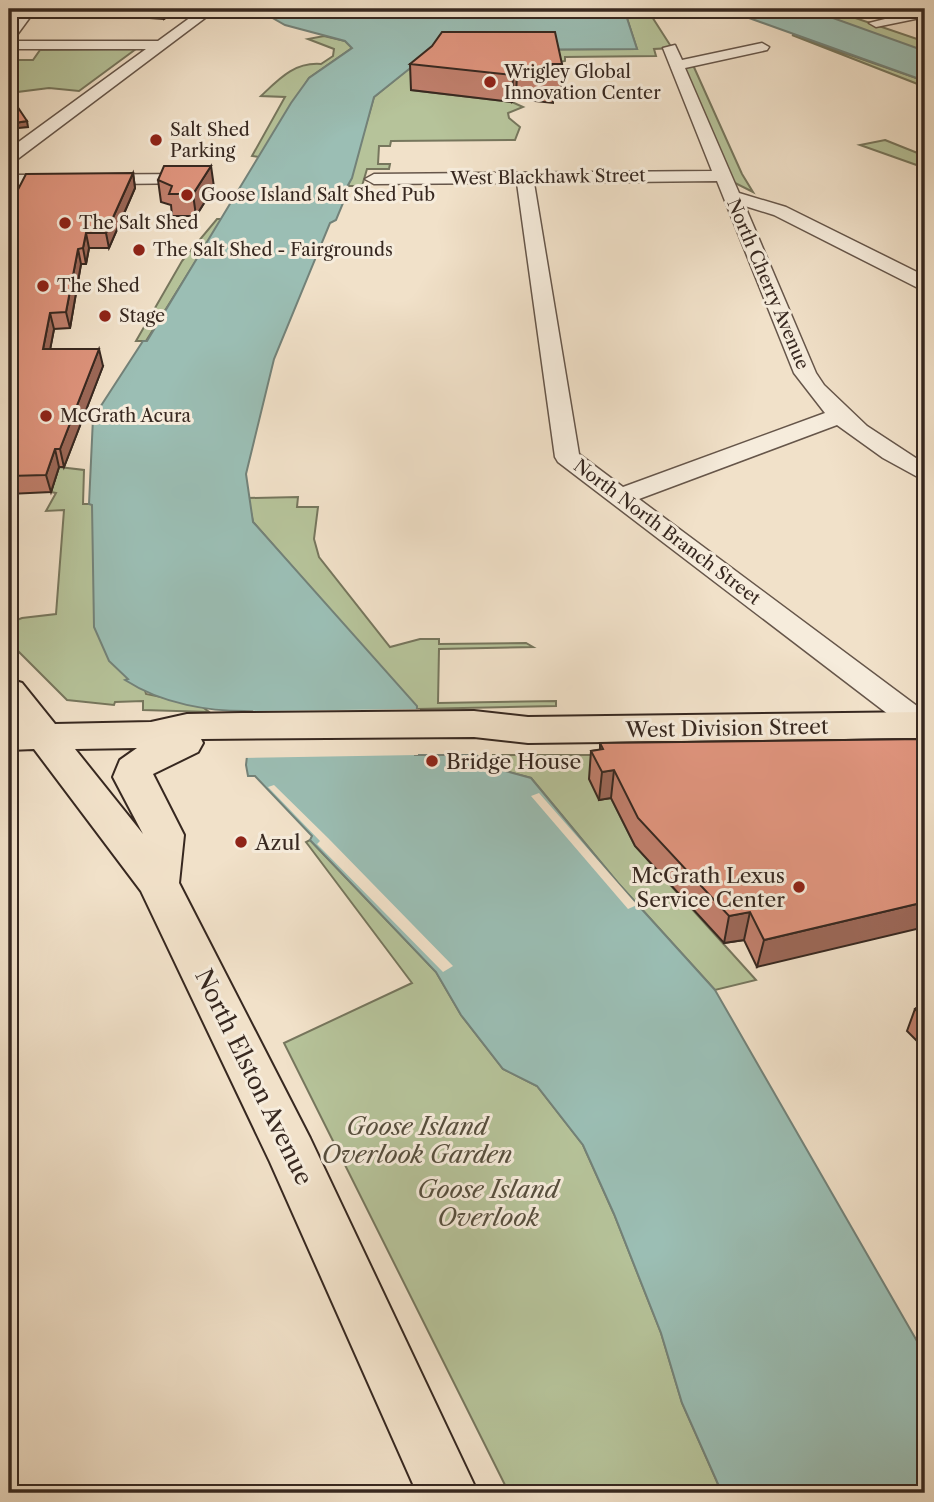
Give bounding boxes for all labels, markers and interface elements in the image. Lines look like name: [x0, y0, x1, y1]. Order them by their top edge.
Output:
place label: Wrigley Global Innovation Center: [503, 61, 661, 104]
marker: Wrigley Global Innovation Center: [482, 74, 498, 90]
place label: Salt Shed Parking: [170, 119, 250, 162]
marker: Salt Shed Parking: [148, 132, 164, 148]
street label: West Blackhawk Street: [449, 164, 646, 190]
place label: Goose Island Salt Shed Pub: [201, 184, 435, 206]
marker: Goose Island Salt Shed Pub: [179, 187, 195, 203]
street label: North Cherry Avenue: [722, 195, 814, 373]
place label: The Salt Shed: [79, 212, 198, 234]
marker: The Salt Shed: [57, 215, 73, 231]
place label: The Salt Shed - Fairgrounds: [153, 239, 393, 261]
marker: The Salt Shed - Fairgrounds: [131, 242, 147, 258]
place label: The Shed: [57, 275, 140, 297]
marker: The Shed: [35, 278, 51, 294]
place label: Stage: [119, 305, 165, 327]
marker: Stage: [97, 308, 113, 324]
place label: McGrath Acura: [60, 405, 192, 427]
marker: McGrath Acura: [38, 408, 54, 424]
street label: North North Branch Street: [569, 455, 765, 610]
street label: West Division Street: [624, 714, 829, 742]
place label: Bridge House: [446, 749, 581, 774]
marker: Bridge House: [424, 753, 440, 769]
place label: Azul: [254, 830, 301, 855]
marker: Azul: [233, 834, 249, 850]
place label: McGrath Lexus Service Center: [631, 863, 785, 912]
marker: McGrath Lexus Service Center: [791, 879, 807, 895]
street label: North Elston Avenue: [189, 964, 319, 1190]
park label: Goose Island Overlook Garden: [321, 1112, 513, 1169]
park label: Goose Island Overlook: [417, 1175, 561, 1232]

